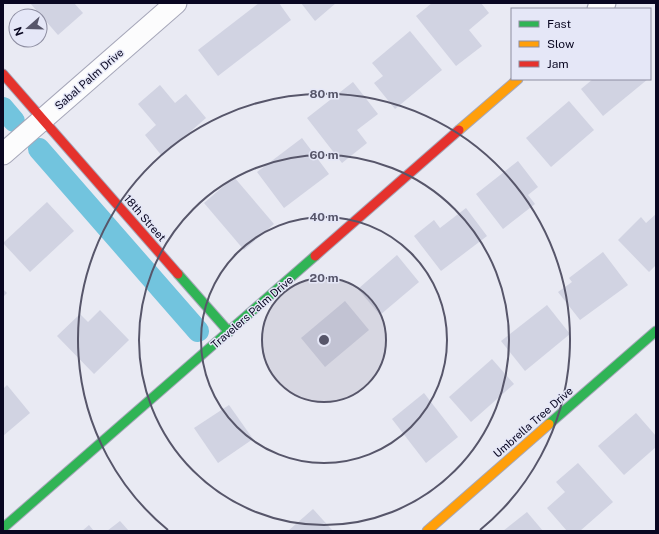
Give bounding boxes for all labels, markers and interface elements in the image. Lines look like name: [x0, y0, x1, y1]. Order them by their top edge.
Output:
north arrow: [8, 8, 48, 48]
legend: [511, 8, 651, 80]
text: Fast: [547, 17, 572, 31]
text: N: [11, 25, 26, 38]
text: Slow: [547, 37, 575, 51]
street label: Sabal Palm Drive: [52, 46, 126, 112]
text: Jam: [547, 57, 569, 71]
text: 80 m: [309, 87, 339, 101]
text: 60 m: [309, 148, 339, 162]
street label: 18th Street: [122, 193, 168, 243]
text: 40 m: [309, 210, 339, 224]
text: 20 m: [310, 271, 339, 285]
street label: Travelers Palm Drive: [209, 273, 295, 351]
centre of rings: [317, 333, 331, 347]
street label: Umbrella Tree Drive: [491, 384, 575, 460]

